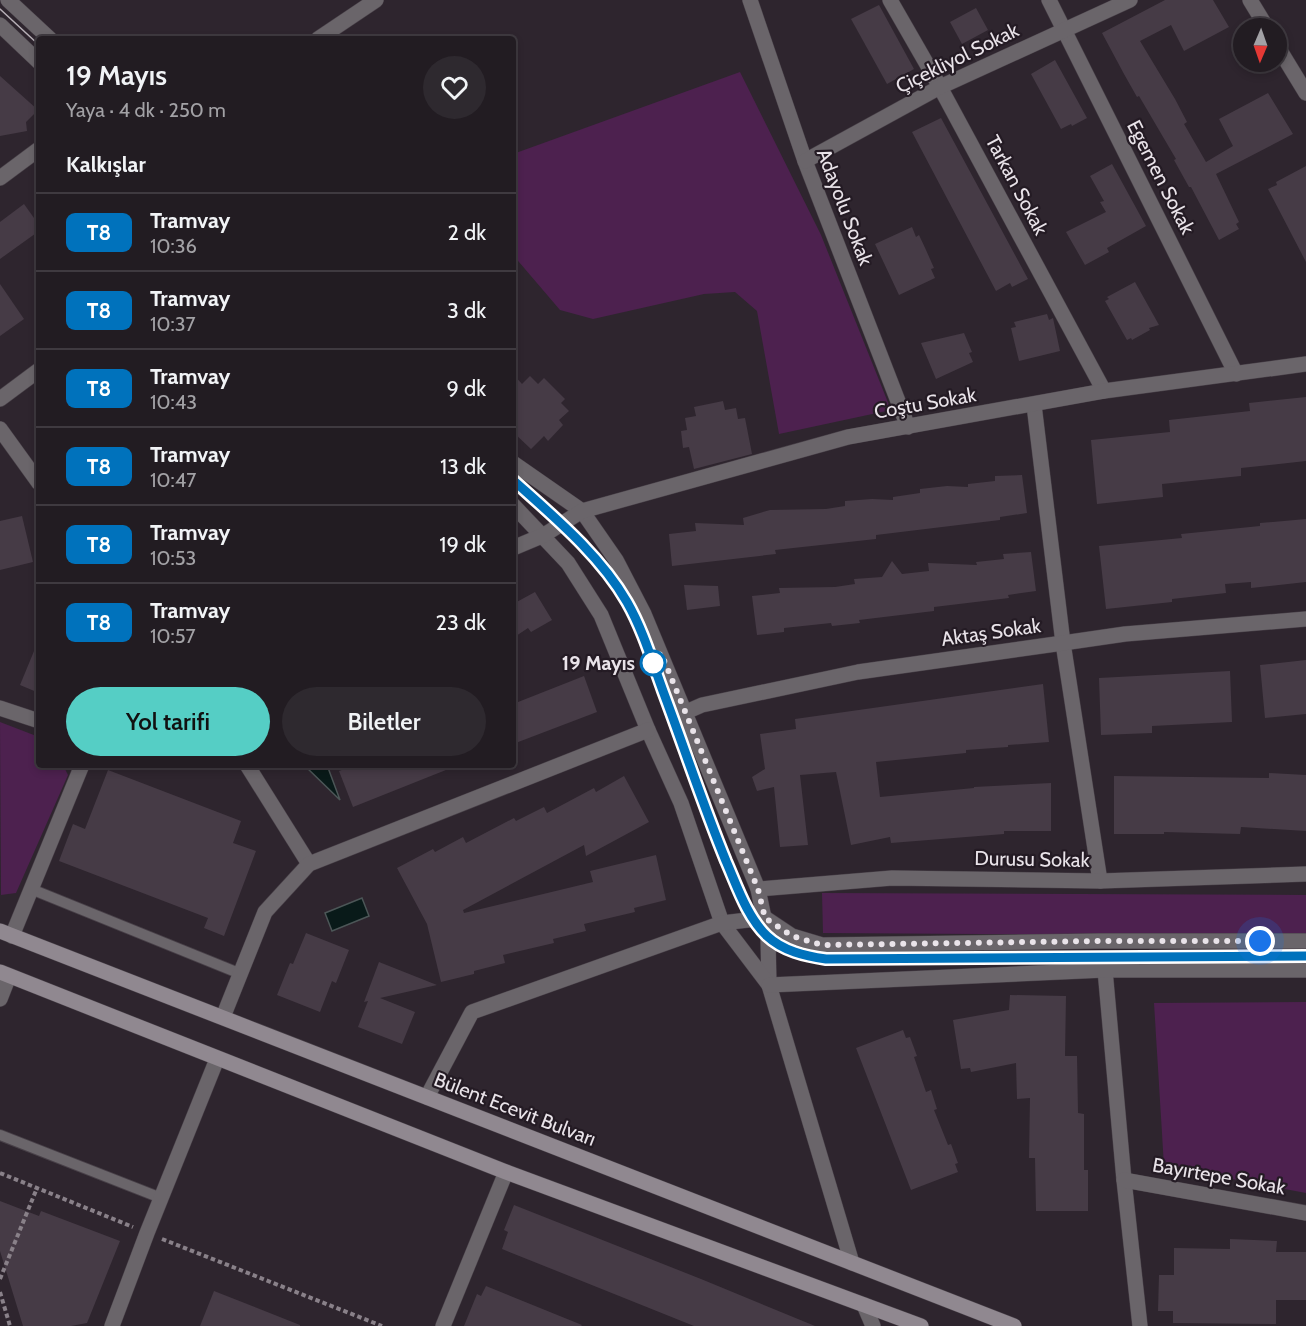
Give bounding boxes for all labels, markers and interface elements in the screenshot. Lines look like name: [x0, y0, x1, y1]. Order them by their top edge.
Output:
street label: Çiçekliyol Sokak: [892, 18, 1022, 98]
north arrow: [1233, 18, 1287, 72]
map controls: [1233, 18, 1287, 72]
button: heart: [423, 56, 486, 119]
text: 19 Mayıs: [66, 58, 167, 92]
text: Yaya · 4 dk · 250 m: [66, 98, 226, 122]
street label: Egemen Sokak: [1122, 116, 1200, 238]
street label: Tarkan Sokak: [981, 131, 1053, 239]
street label: Adayolu Sokak: [812, 145, 878, 269]
text: Kalkışlar: [66, 151, 146, 178]
text: Tramvay: [150, 207, 230, 234]
text: 2 dk: [447, 219, 486, 246]
text: T8: [87, 220, 111, 245]
text: 10:36: [150, 234, 197, 258]
text: Tramvay: [150, 285, 230, 312]
text: 3 dk: [447, 297, 486, 324]
text: T8: [87, 298, 111, 323]
text: 10:37: [150, 312, 196, 336]
text: Tramvay: [150, 363, 230, 390]
text: 9 dk: [446, 375, 486, 402]
text: T8: [87, 376, 111, 401]
street label: Coştu Sokak: [872, 382, 978, 424]
text: 10:43: [150, 390, 197, 414]
text: Tramvay: [150, 441, 230, 468]
text: 13 dk: [440, 453, 486, 480]
text: T8: [87, 454, 111, 479]
text: 10:47: [150, 468, 196, 492]
text: Tramvay: [150, 519, 230, 546]
text: 19 dk: [439, 531, 486, 558]
text: T8: [87, 532, 111, 557]
text: 10:53: [150, 546, 196, 570]
text: Tramvay: [150, 597, 230, 624]
text: 23 dk: [436, 609, 486, 636]
text: T8: [87, 610, 111, 635]
street label: Aktaş Sokak: [940, 613, 1042, 651]
text: 10:57: [150, 624, 196, 648]
marker: 19 Mayıs: [640, 650, 666, 676]
place label: 19 Mayıs: [562, 651, 635, 675]
button: Yol tarifi: [66, 687, 270, 756]
button: Biletler: [282, 687, 486, 756]
street label: Durusu Sokak: [974, 846, 1090, 872]
your location: [1245, 926, 1275, 956]
street label: Bülent Ecevit Bulvarı: [431, 1067, 599, 1151]
street label: Bayırtepe Sokak: [1151, 1152, 1287, 1200]

